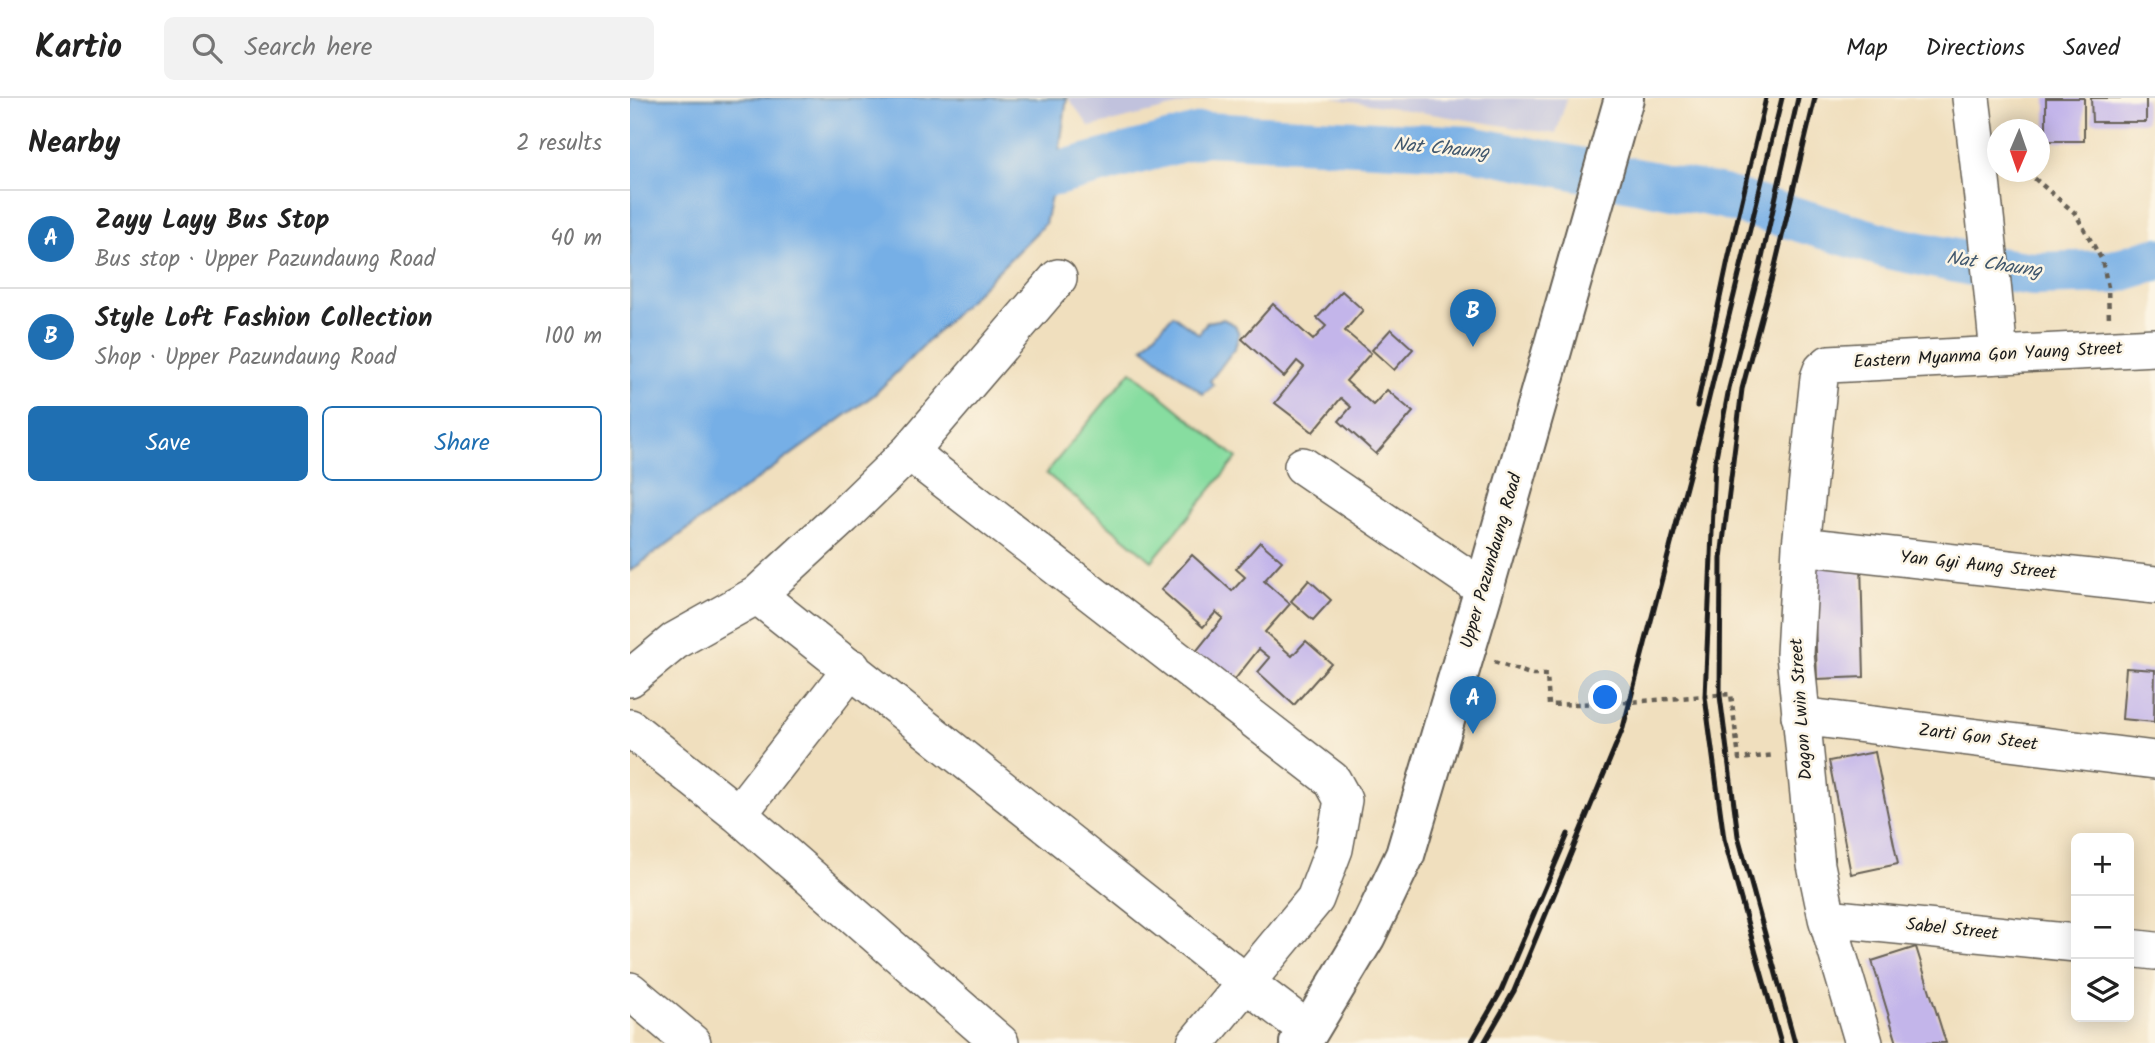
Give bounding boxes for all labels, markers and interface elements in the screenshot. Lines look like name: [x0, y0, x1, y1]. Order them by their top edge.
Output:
search box: [164, 17, 654, 80]
text: Kartio: [35, 22, 122, 75]
text: Search here: [244, 27, 372, 69]
icon: search: [188, 29, 226, 67]
text: Map: [1846, 29, 1888, 68]
text: Directions: [1926, 29, 2025, 68]
text: Saved: [2063, 29, 2120, 68]
north arrow: [1987, 119, 2050, 182]
text: Nearby: [28, 120, 120, 168]
text: 2 results: [516, 126, 602, 162]
water label: Nat Chaung: [1392, 130, 1491, 168]
text: Zayy Layy Bus Stop: [95, 200, 330, 242]
text: A: [44, 221, 58, 257]
text: 40 m: [550, 221, 602, 257]
text: Bus stop · Upper Pazundaung Road: [95, 242, 435, 278]
water label: Nat Chaung: [1945, 243, 2044, 287]
pin: B: [1450, 289, 1496, 347]
text: Style Loft Fashion Collection: [95, 298, 432, 340]
text: B: [44, 319, 58, 355]
text: 100 m: [544, 319, 602, 355]
street label: Eastern Myanma Gon Yaung Street: [1853, 334, 2124, 378]
text: Shop · Upper Pazundaung Road: [95, 340, 396, 376]
button: Save: [28, 406, 308, 481]
button: Share: [322, 406, 602, 481]
street label: Upper Pazundaung Road: [1453, 469, 1531, 652]
street label: Yan Gyi Aung Street: [1898, 543, 2059, 589]
street label: Dagon Lwin Street: [1783, 636, 1821, 781]
pin: A: [1450, 676, 1496, 734]
your location: [1588, 680, 1622, 714]
street label: Zarti Gon Steet: [1917, 716, 2040, 760]
map controls: [2071, 833, 2134, 1022]
button: +: [2071, 833, 2134, 896]
button: −: [2071, 896, 2134, 959]
street label: Sabel Street: [1904, 911, 2001, 949]
button: layers: [2071, 959, 2134, 1022]

